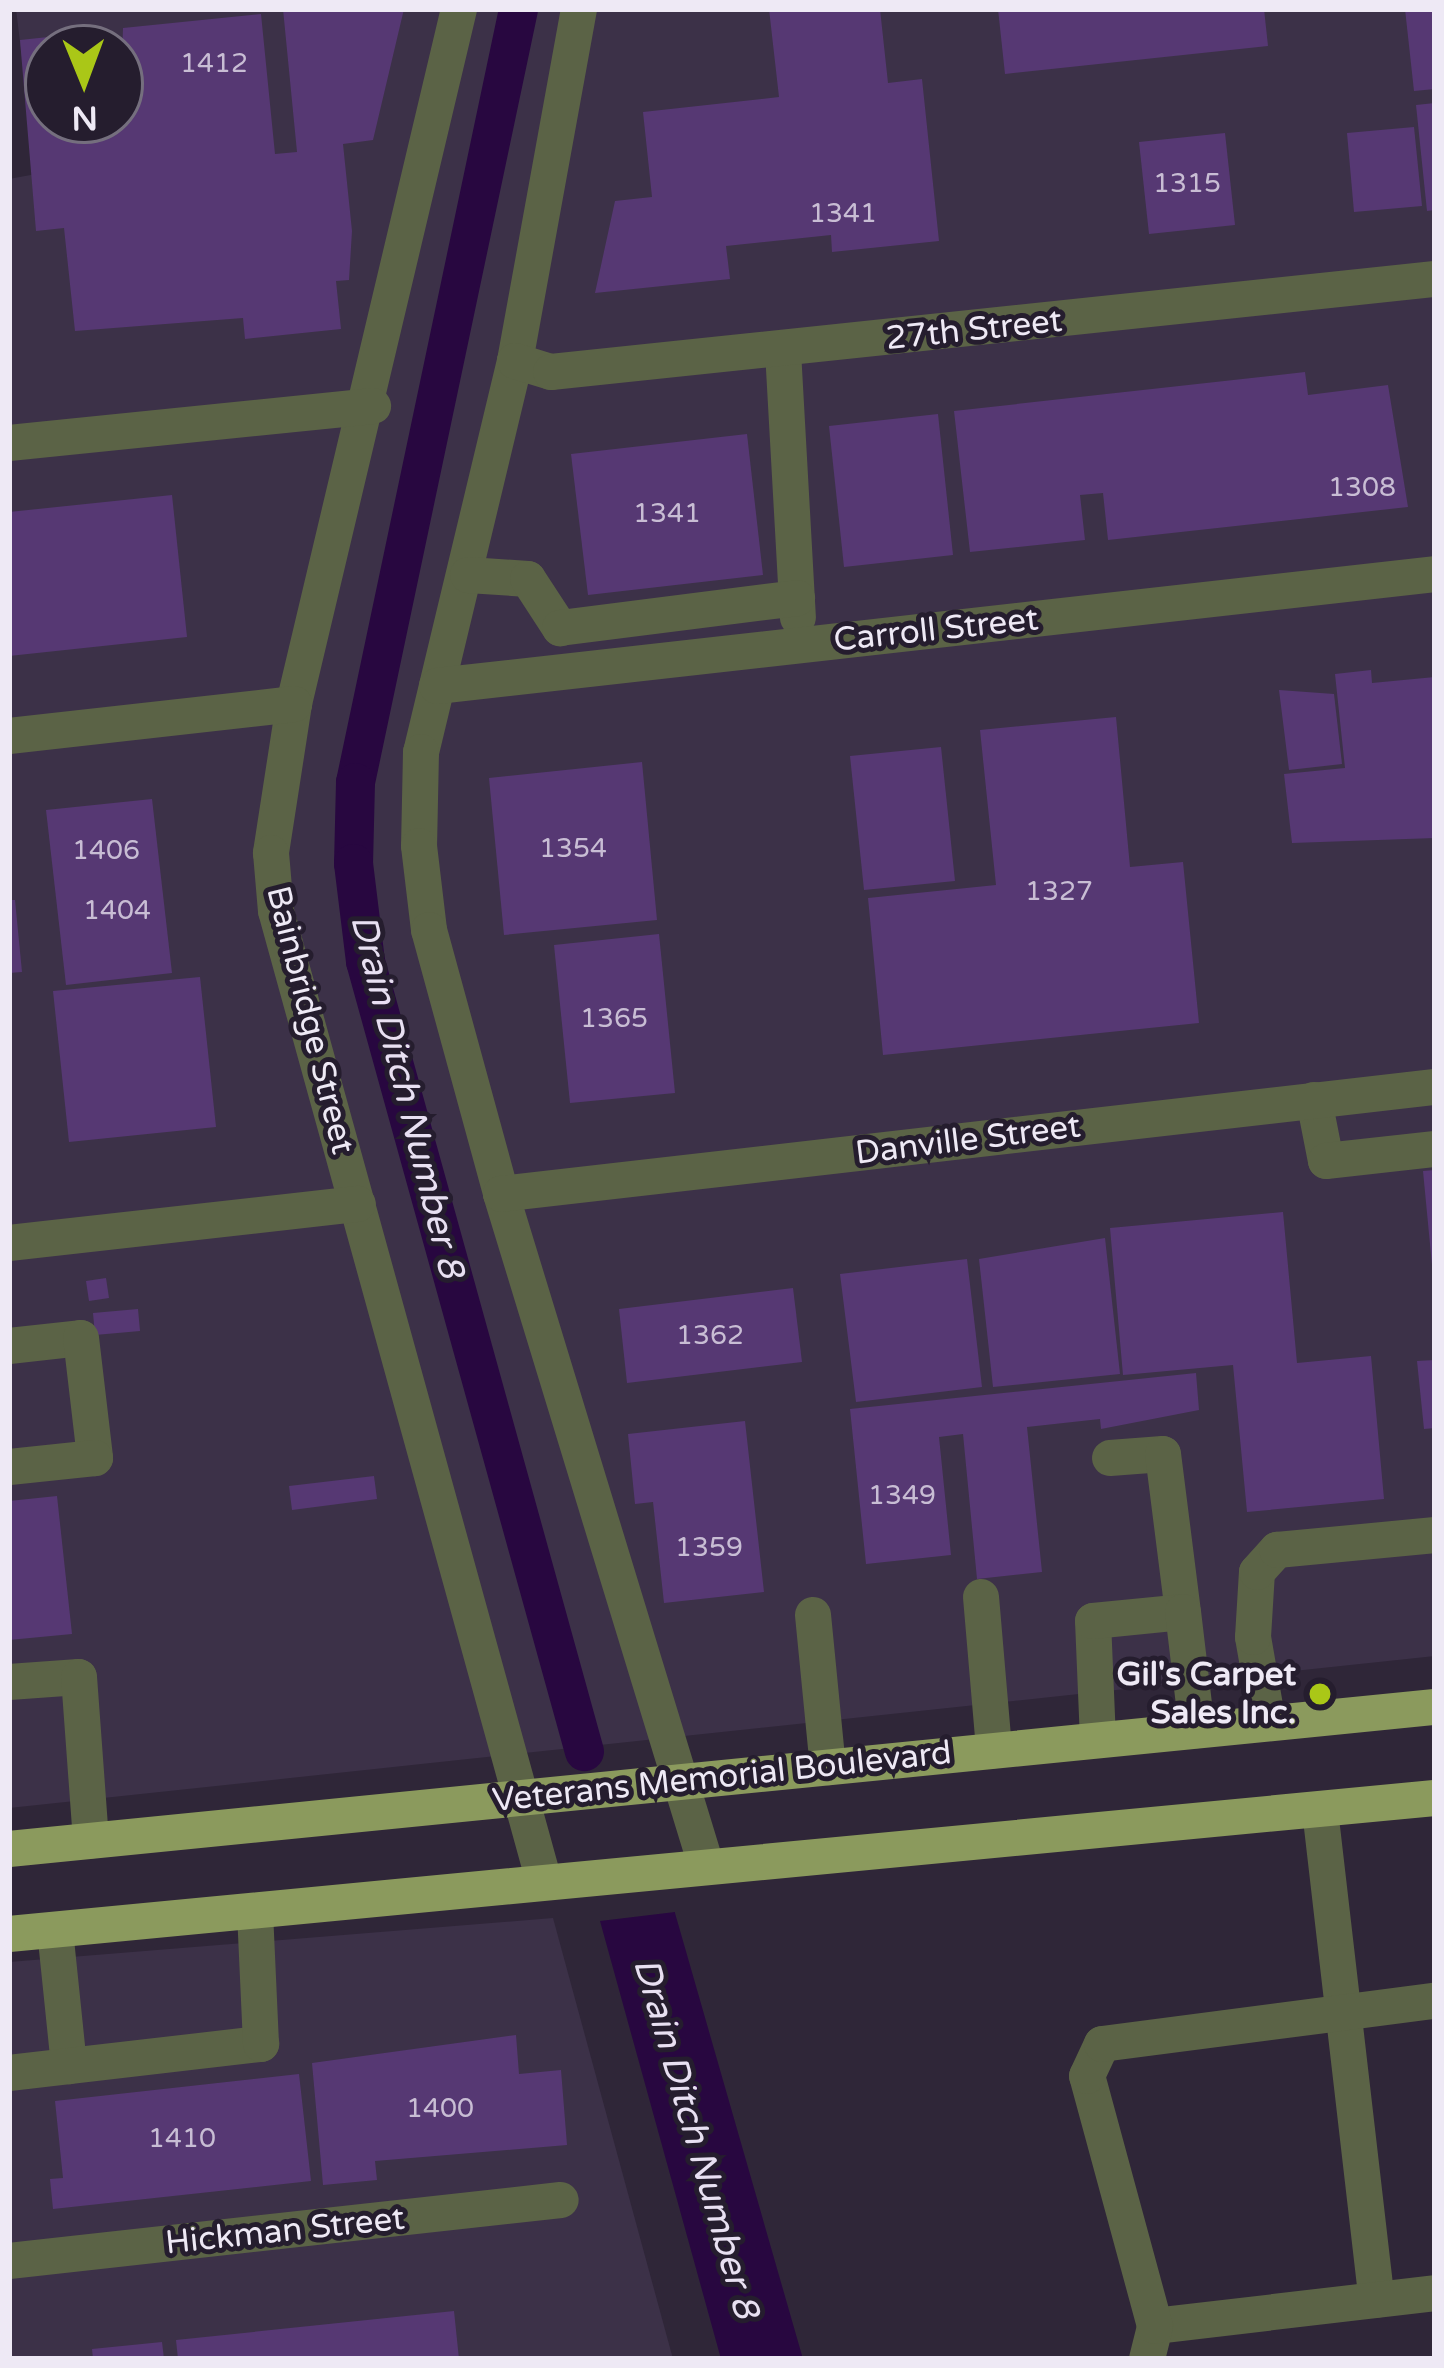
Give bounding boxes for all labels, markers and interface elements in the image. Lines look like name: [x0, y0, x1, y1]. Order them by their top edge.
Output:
north arrow: [24, 24, 144, 144]
house number: 1412: [180, 48, 248, 80]
text: N: [71, 98, 98, 137]
house number: 1315: [1153, 168, 1221, 200]
house number: 1341: [809, 198, 877, 230]
street label: 27th Street: [884, 301, 1064, 359]
house number: 1308: [1328, 472, 1396, 504]
house number: 1341: [633, 498, 701, 530]
street label: Carroll Street: [832, 600, 1040, 660]
house number: 1354: [539, 833, 607, 865]
house number: 1406: [72, 835, 140, 867]
house number: 1327: [1025, 876, 1093, 908]
street label: Bainbridge Street: [258, 882, 362, 1158]
house number: 1404: [83, 895, 151, 927]
water label: Drain Ditch Number 8: [341, 910, 473, 1282]
house number: 1365: [580, 1003, 648, 1035]
street label: Danville Street: [853, 1107, 1083, 1173]
house number: 1362: [676, 1320, 744, 1352]
house number: 1349: [868, 1480, 936, 1512]
house number: 1359: [675, 1532, 743, 1564]
place label: Gil's Carpet Sales Inc.: [1117, 1655, 1296, 1733]
marker: Gil's Carpet Sales Inc.: [1307, 1681, 1333, 1707]
street label: Veterans Memorial Boulevard: [490, 1733, 954, 1821]
water label: Drain Ditch Number 8: [624, 1953, 768, 2323]
house number: 1400: [406, 2093, 474, 2125]
house number: 1410: [148, 2123, 216, 2155]
street label: Hickman Street: [163, 2199, 407, 2263]

